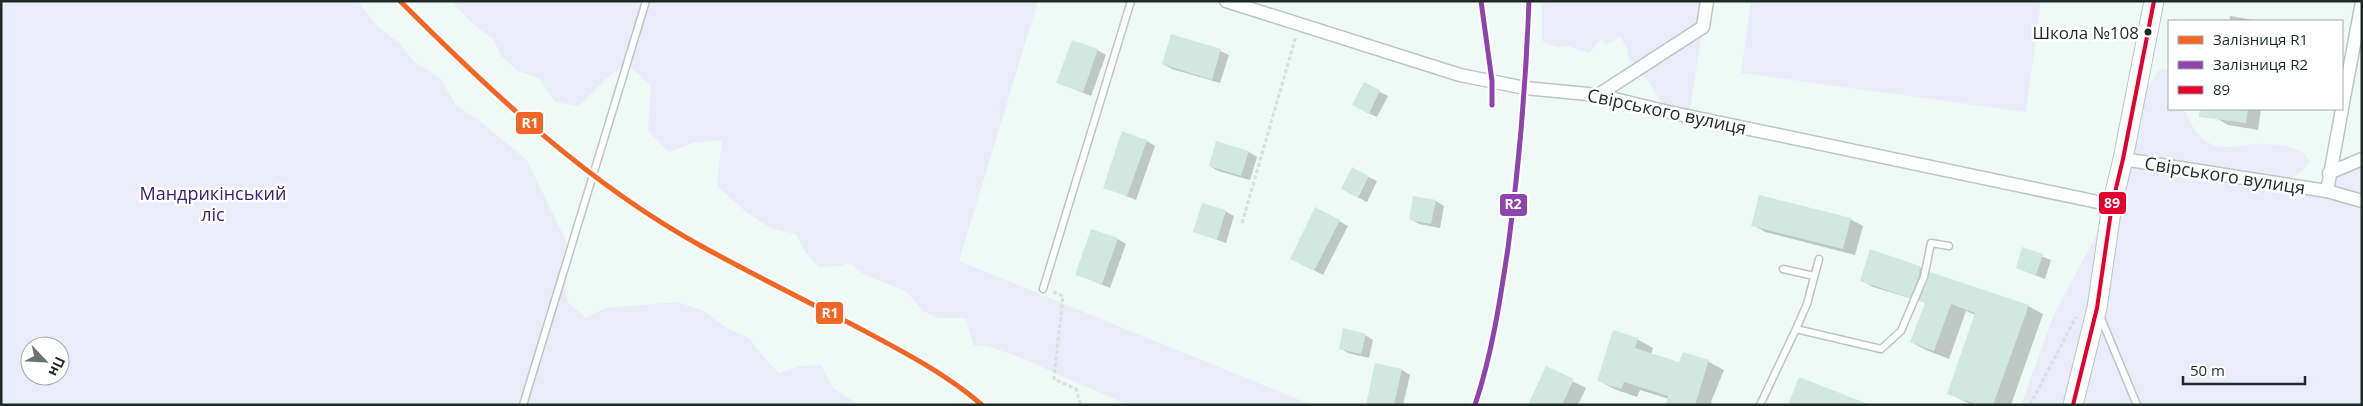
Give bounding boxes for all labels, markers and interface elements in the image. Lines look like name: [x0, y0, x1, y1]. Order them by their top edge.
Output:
legend: [2168, 20, 2343, 110]
place label: Школа №108: [2032, 21, 2139, 44]
marker: Школа №108: [2143, 27, 2153, 37]
text: Залізниця R1: [2213, 29, 2308, 49]
text: Залізниця R2: [2213, 54, 2308, 74]
text: 89: [2213, 79, 2230, 99]
street label: Свірського вулиця: [1585, 82, 1749, 140]
line badge: R1: [515, 111, 544, 135]
text: R1: [521, 113, 539, 132]
street label: Свірського вулиця: [2143, 150, 2307, 200]
park label: Мандрикінський ліс: [139, 181, 287, 226]
line badge: 89: [2098, 191, 2127, 215]
line badge: R2: [1499, 193, 1528, 217]
text: 89: [2104, 193, 2120, 212]
text: R2: [1504, 194, 1522, 213]
line badge: R1: [815, 301, 844, 325]
text: R1: [821, 303, 839, 322]
north arrow: [20, 336, 70, 386]
text: Пн: [44, 354, 70, 380]
scale bar: [2183, 354, 2306, 386]
text: 50 m: [2190, 360, 2225, 380]

